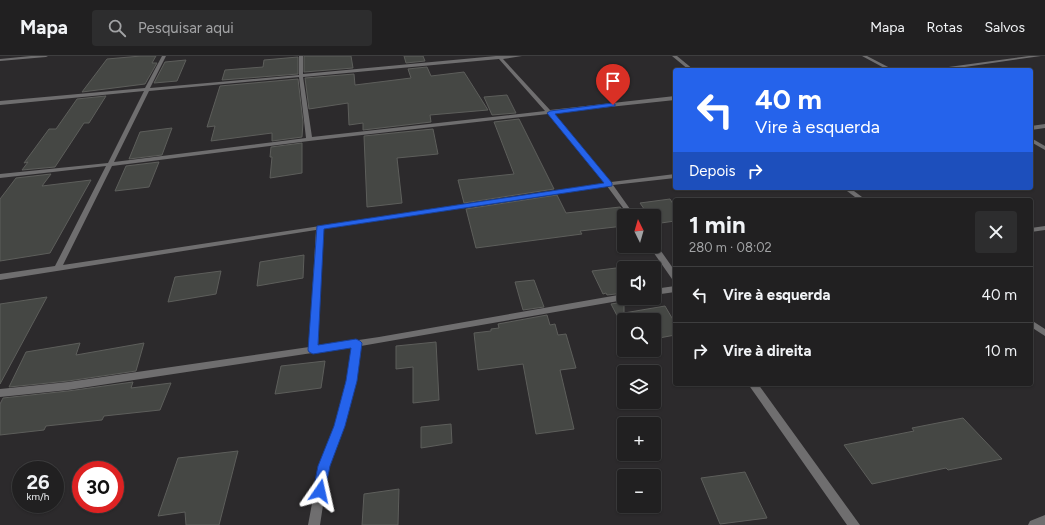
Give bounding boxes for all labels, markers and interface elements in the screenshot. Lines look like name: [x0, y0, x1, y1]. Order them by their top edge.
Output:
search box: [92, 10, 372, 46]
text: Mapa: [20, 16, 68, 39]
icon: search: [106, 17, 128, 39]
text: Pesquisar aqui: [138, 19, 234, 37]
text: Mapa: [870, 19, 905, 36]
text: Rotas: [927, 19, 962, 36]
text: Salvos: [984, 19, 1025, 36]
pin: [596, 64, 630, 105]
icon: arrive: [602, 70, 624, 92]
text: 40 m: [755, 82, 822, 116]
icon: left: [689, 84, 741, 136]
text: Vire à esquerda: [755, 116, 880, 138]
icon: right: [744, 160, 766, 182]
text: Depois: [689, 162, 736, 180]
north arrow: [617, 209, 661, 253]
map controls: [617, 209, 661, 513]
text: 1 min: [689, 210, 746, 239]
button: close: [975, 211, 1017, 253]
text: 280 m · 08:02: [689, 240, 772, 255]
button: sound: [617, 261, 661, 305]
icon: left: [689, 284, 711, 306]
text: Vire à esquerda: [723, 286, 830, 304]
text: 40 m: [982, 286, 1017, 304]
button: search: [617, 313, 661, 357]
icon: right: [689, 340, 711, 362]
text: Vire à direita: [723, 342, 812, 360]
text: 10 m: [985, 342, 1017, 360]
button: layers: [617, 365, 661, 409]
button: +: [617, 417, 661, 461]
speed limit sign: 30: [72, 461, 124, 513]
button: −: [617, 469, 661, 513]
text: 26: [26, 470, 50, 494]
position arrow: [299, 470, 341, 512]
text: km/h: [27, 490, 49, 503]

